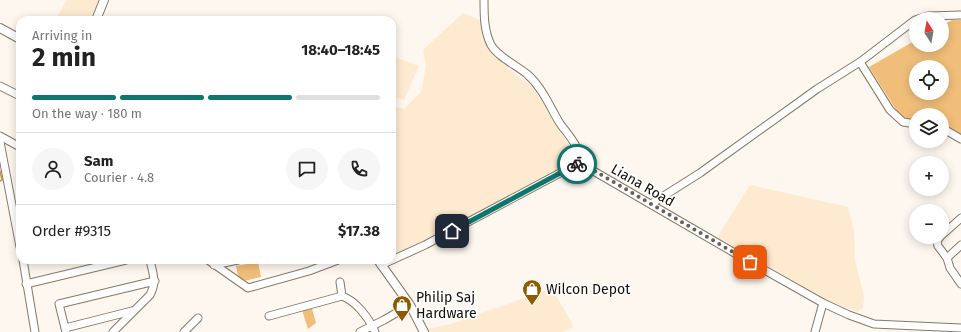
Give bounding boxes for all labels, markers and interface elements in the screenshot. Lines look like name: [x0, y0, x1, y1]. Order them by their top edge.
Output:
north arrow: [909, 12, 949, 52]
map controls: [909, 12, 949, 244]
text: Arriving in: [32, 28, 92, 43]
text: 18:40–18:45: [301, 41, 380, 59]
text: 2 min: [32, 42, 96, 73]
button: locate: [909, 60, 949, 100]
text: On the way · 180 m: [32, 106, 142, 121]
button: layers: [909, 108, 949, 148]
courier: [557, 144, 597, 184]
button: person: [32, 148, 74, 190]
button: chat: [286, 148, 328, 190]
button: phone: [338, 148, 380, 190]
text: Sam: [84, 152, 113, 170]
icon: bike: [566, 153, 588, 175]
button: +: [909, 156, 949, 196]
street label: Liana Road: [608, 160, 677, 210]
text: Courier · 4.8: [84, 170, 154, 185]
button: −: [909, 204, 949, 244]
pin: [435, 214, 469, 248]
icon: home: [441, 220, 463, 242]
text: Order #9315: [32, 222, 111, 240]
text: $17.38: [338, 222, 380, 240]
pin: [733, 245, 767, 279]
icon: bag: [739, 251, 761, 273]
shop icon: Wilcon Depot: [521, 278, 543, 306]
place label: Wilcon Depot: [546, 281, 631, 298]
place label: Philip Saj Hardware: [416, 289, 477, 322]
shop icon: Philip Saj Hardware: [391, 294, 413, 322]

